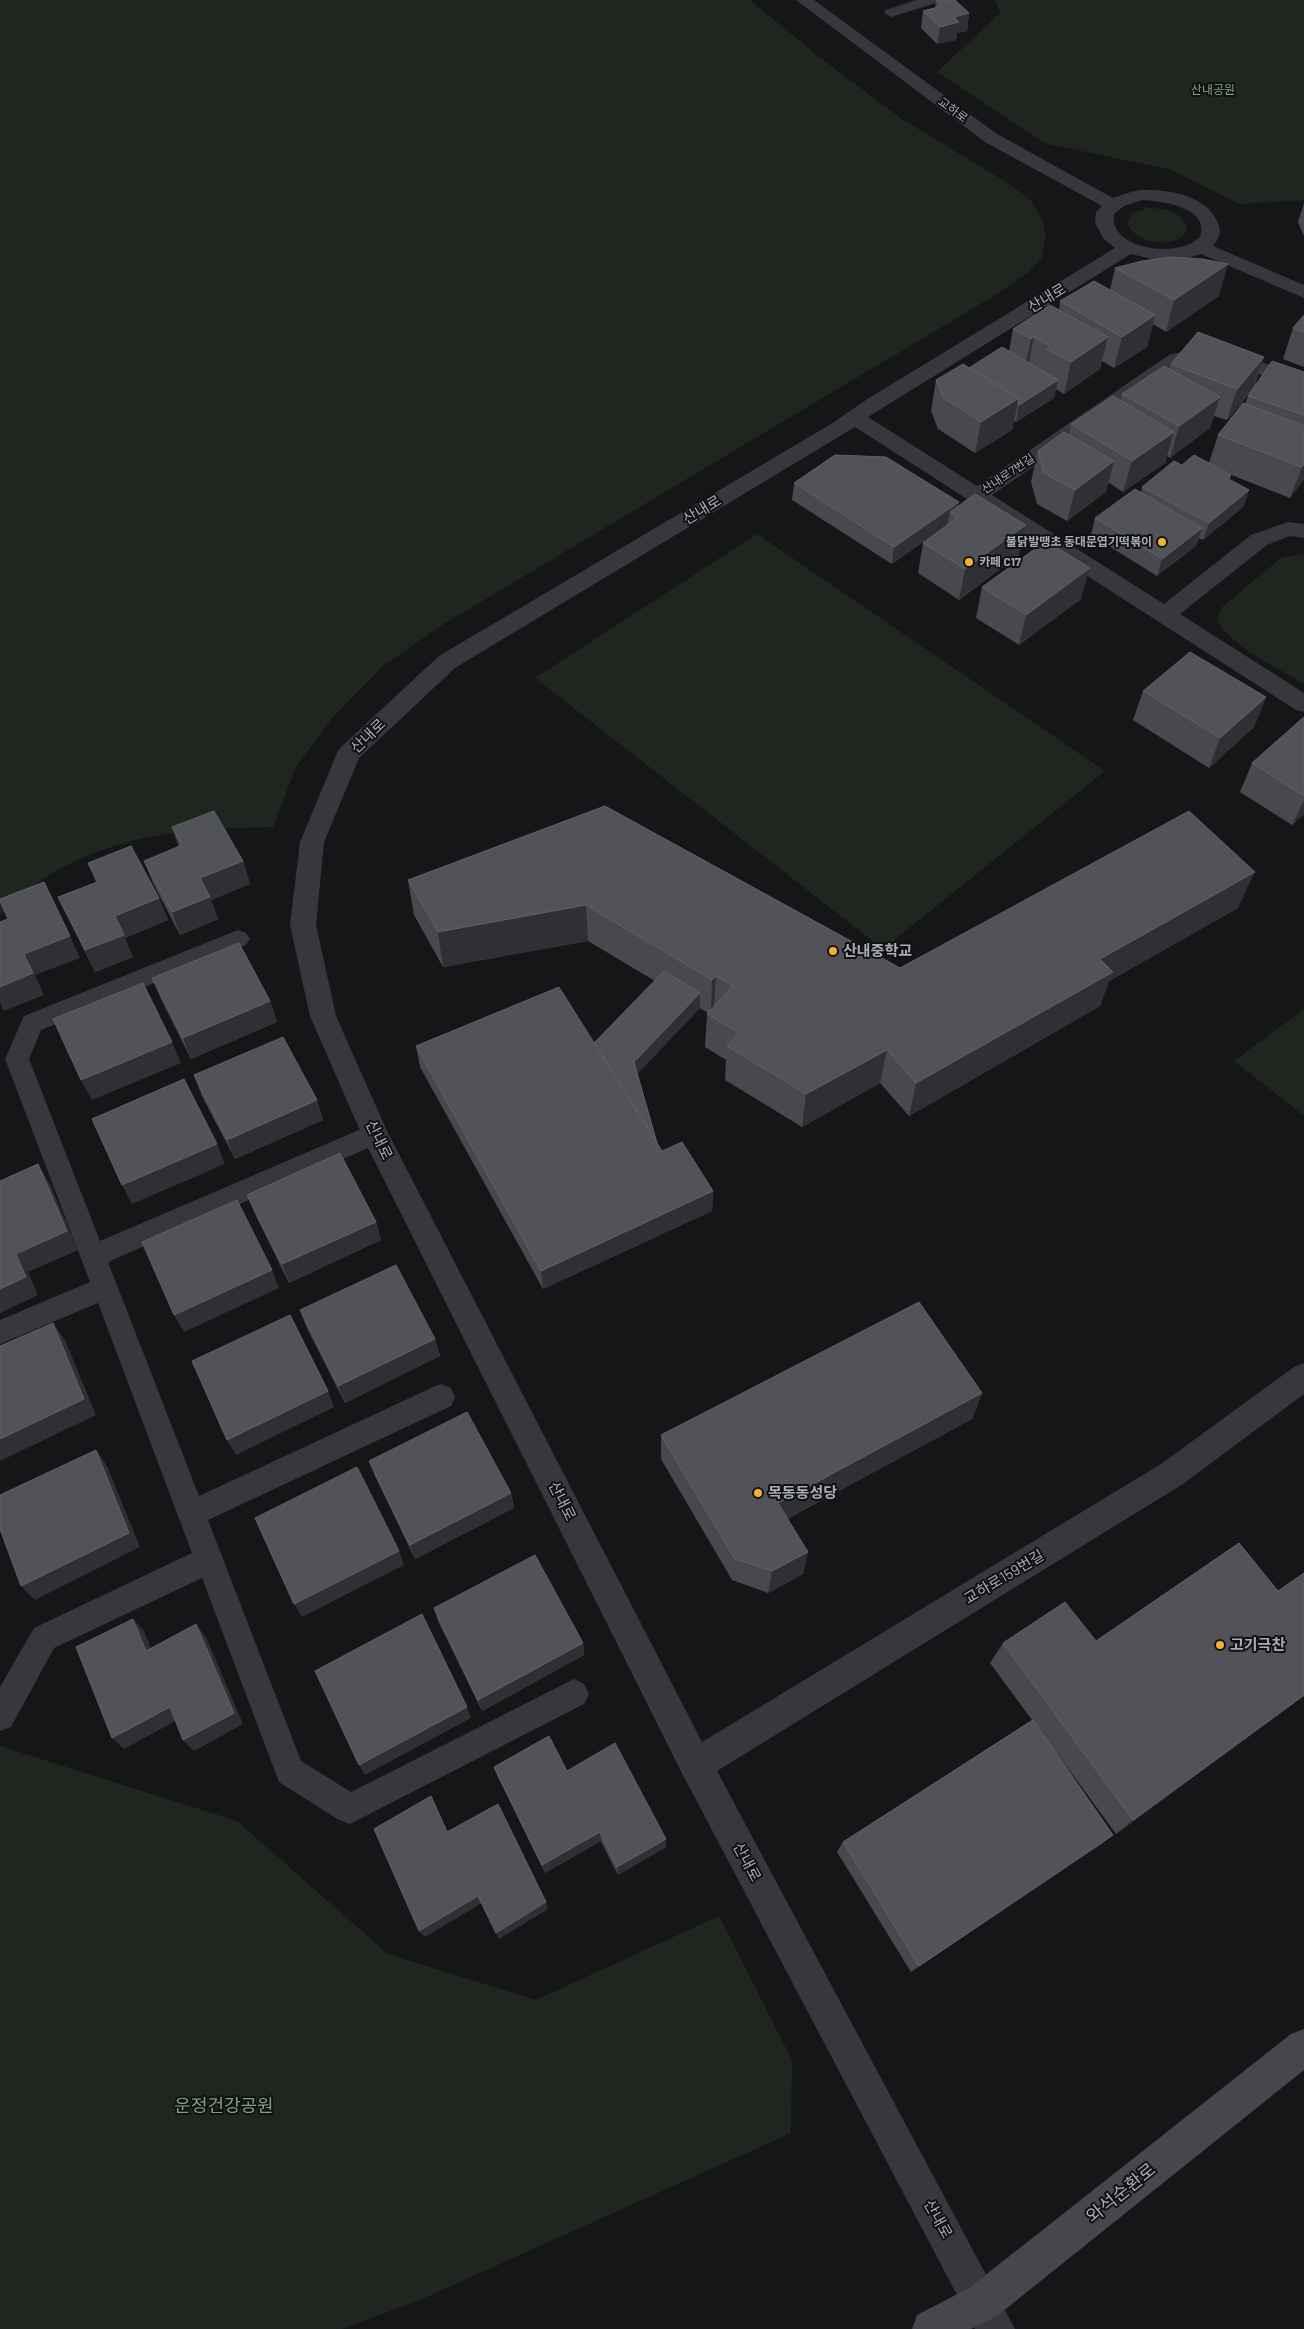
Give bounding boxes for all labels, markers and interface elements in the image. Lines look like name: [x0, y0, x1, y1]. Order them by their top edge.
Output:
park label: 산내공원: [1191, 82, 1235, 96]
street label: 교하로: [936, 94, 971, 125]
street label: 산내로: [1024, 279, 1069, 316]
street label: 산내로7번길: [978, 450, 1037, 496]
street label: 산내로: [679, 491, 724, 528]
place label: 불닭발땡초 동대문엽기떡볶이: [1006, 534, 1152, 548]
marker: 불닭발땡초 동대문엽기떡볶이: [1156, 536, 1168, 548]
place label: 카페 C17: [979, 554, 1021, 568]
marker: 카페 C17: [963, 556, 975, 568]
street label: 산내로: [346, 714, 388, 756]
place label: 산내중학교: [843, 941, 912, 959]
marker: 산내중학교: [827, 945, 839, 957]
street label: 산내로: [363, 1117, 397, 1162]
street label: 산내로: [545, 1478, 580, 1523]
place label: 목동동성당: [768, 1483, 837, 1501]
marker: 목동동성당: [752, 1487, 764, 1499]
street label: 교하로159번길: [960, 1545, 1047, 1607]
place label: 고기극찬: [1230, 1635, 1285, 1653]
marker: 고기극찬: [1214, 1639, 1226, 1651]
street label: 산내로: [730, 1839, 766, 1884]
park label: 운정건강공원: [174, 2094, 274, 2116]
street label: 와석순환로: [1081, 2158, 1159, 2227]
street label: 산내로: [921, 2196, 957, 2241]

